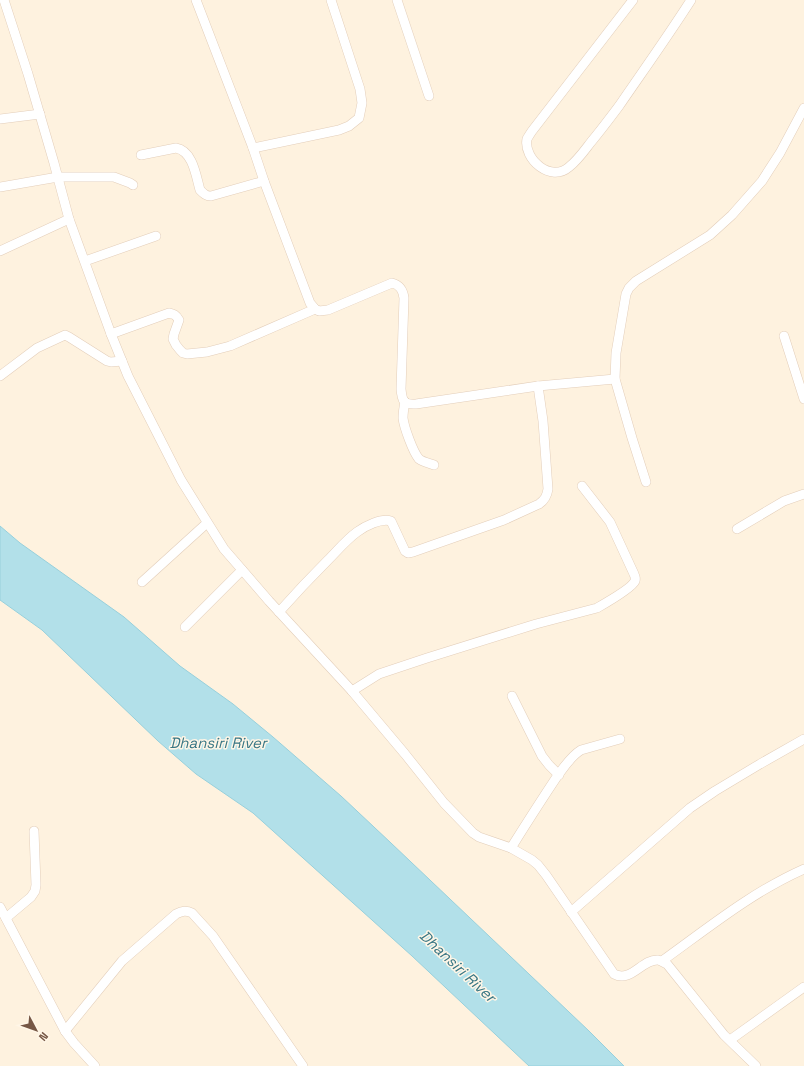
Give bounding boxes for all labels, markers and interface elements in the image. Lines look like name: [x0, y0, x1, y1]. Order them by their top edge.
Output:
water label: Dhansiri River: [169, 733, 268, 752]
water label: Dhansiri River: [416, 926, 501, 1007]
north arrow: [16, 1010, 56, 1050]
text: N: [36, 1029, 51, 1044]

